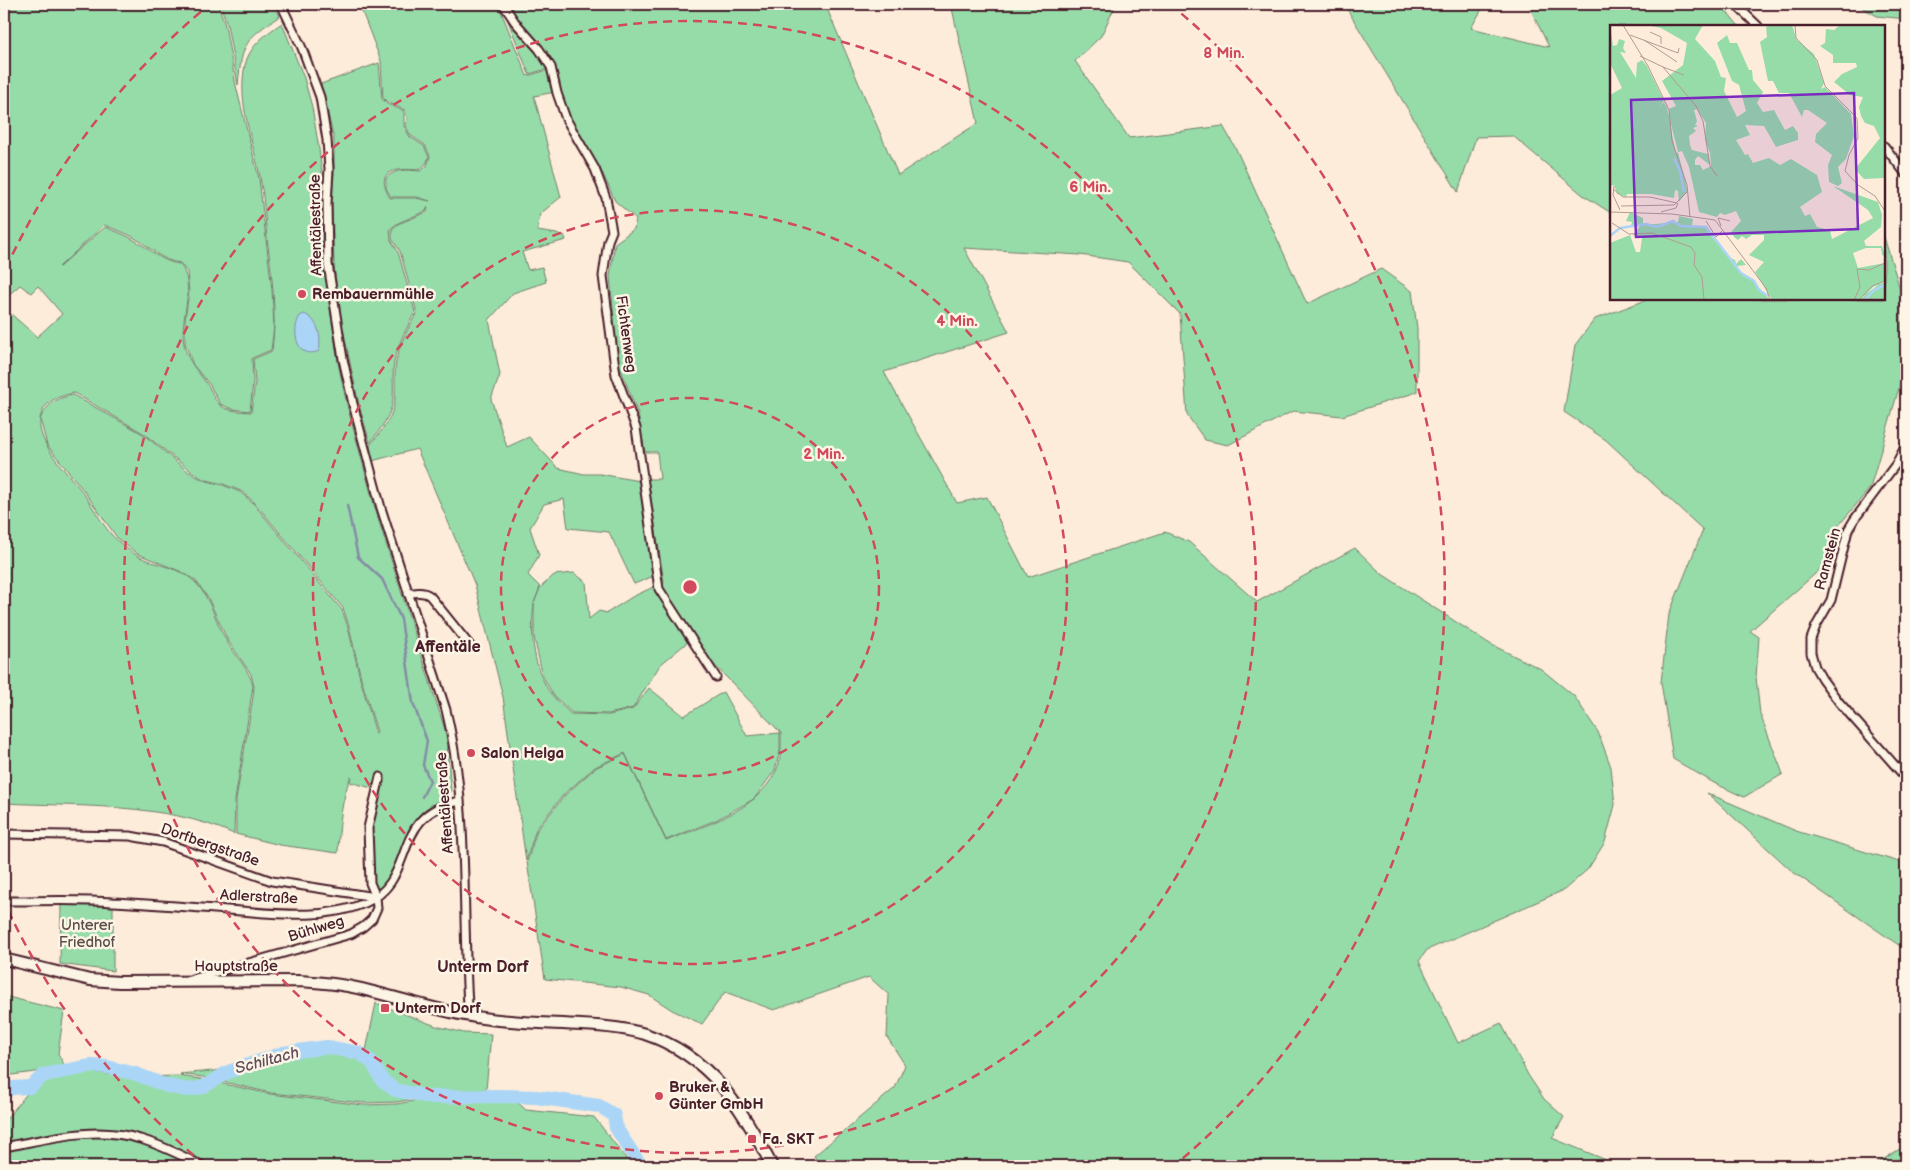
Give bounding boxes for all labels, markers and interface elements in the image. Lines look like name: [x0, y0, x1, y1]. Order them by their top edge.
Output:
inset map: [1610, 25, 1885, 300]
text: 8 Min.: [1203, 44, 1245, 63]
street label: Affentälestraße: [306, 174, 326, 276]
text: 6 Min.: [1069, 178, 1111, 197]
place label: Rembauernmühle: [312, 285, 434, 304]
marker: Rembauernmühle: [296, 288, 308, 300]
street label: Fichtenweg: [611, 294, 641, 374]
text: 4 Min.: [936, 312, 978, 331]
text: 2 Min.: [803, 445, 845, 464]
street label: Ramstein: [1811, 526, 1845, 592]
centre of rings: [681, 578, 699, 596]
district label: Affentäle: [414, 638, 481, 657]
place label: Salon Helga: [481, 744, 564, 763]
marker: Salon Helga: [465, 747, 477, 759]
street label: Affentälestraße: [432, 751, 458, 854]
street label: Dorfbergstraße: [158, 819, 262, 871]
street label: Adlerstraße: [220, 885, 298, 909]
street label: Bühlweg: [286, 911, 346, 947]
park label: Unterer Friedhof: [59, 916, 116, 952]
street label: Hauptstraße: [194, 957, 278, 976]
district label: Unterm Dorf: [437, 958, 530, 977]
place label: Unterm Dorf: [395, 999, 481, 1018]
marker: Unterm Dorf: [379, 1002, 391, 1014]
water label: Schiltach: [233, 1043, 301, 1079]
place label: Bruker & Günter GmbH: [669, 1078, 764, 1114]
marker: Bruker & Günter GmbH: [653, 1090, 665, 1102]
place label: Fa. SKT: [762, 1130, 815, 1149]
marker: Fa. SKT: [746, 1133, 758, 1145]

